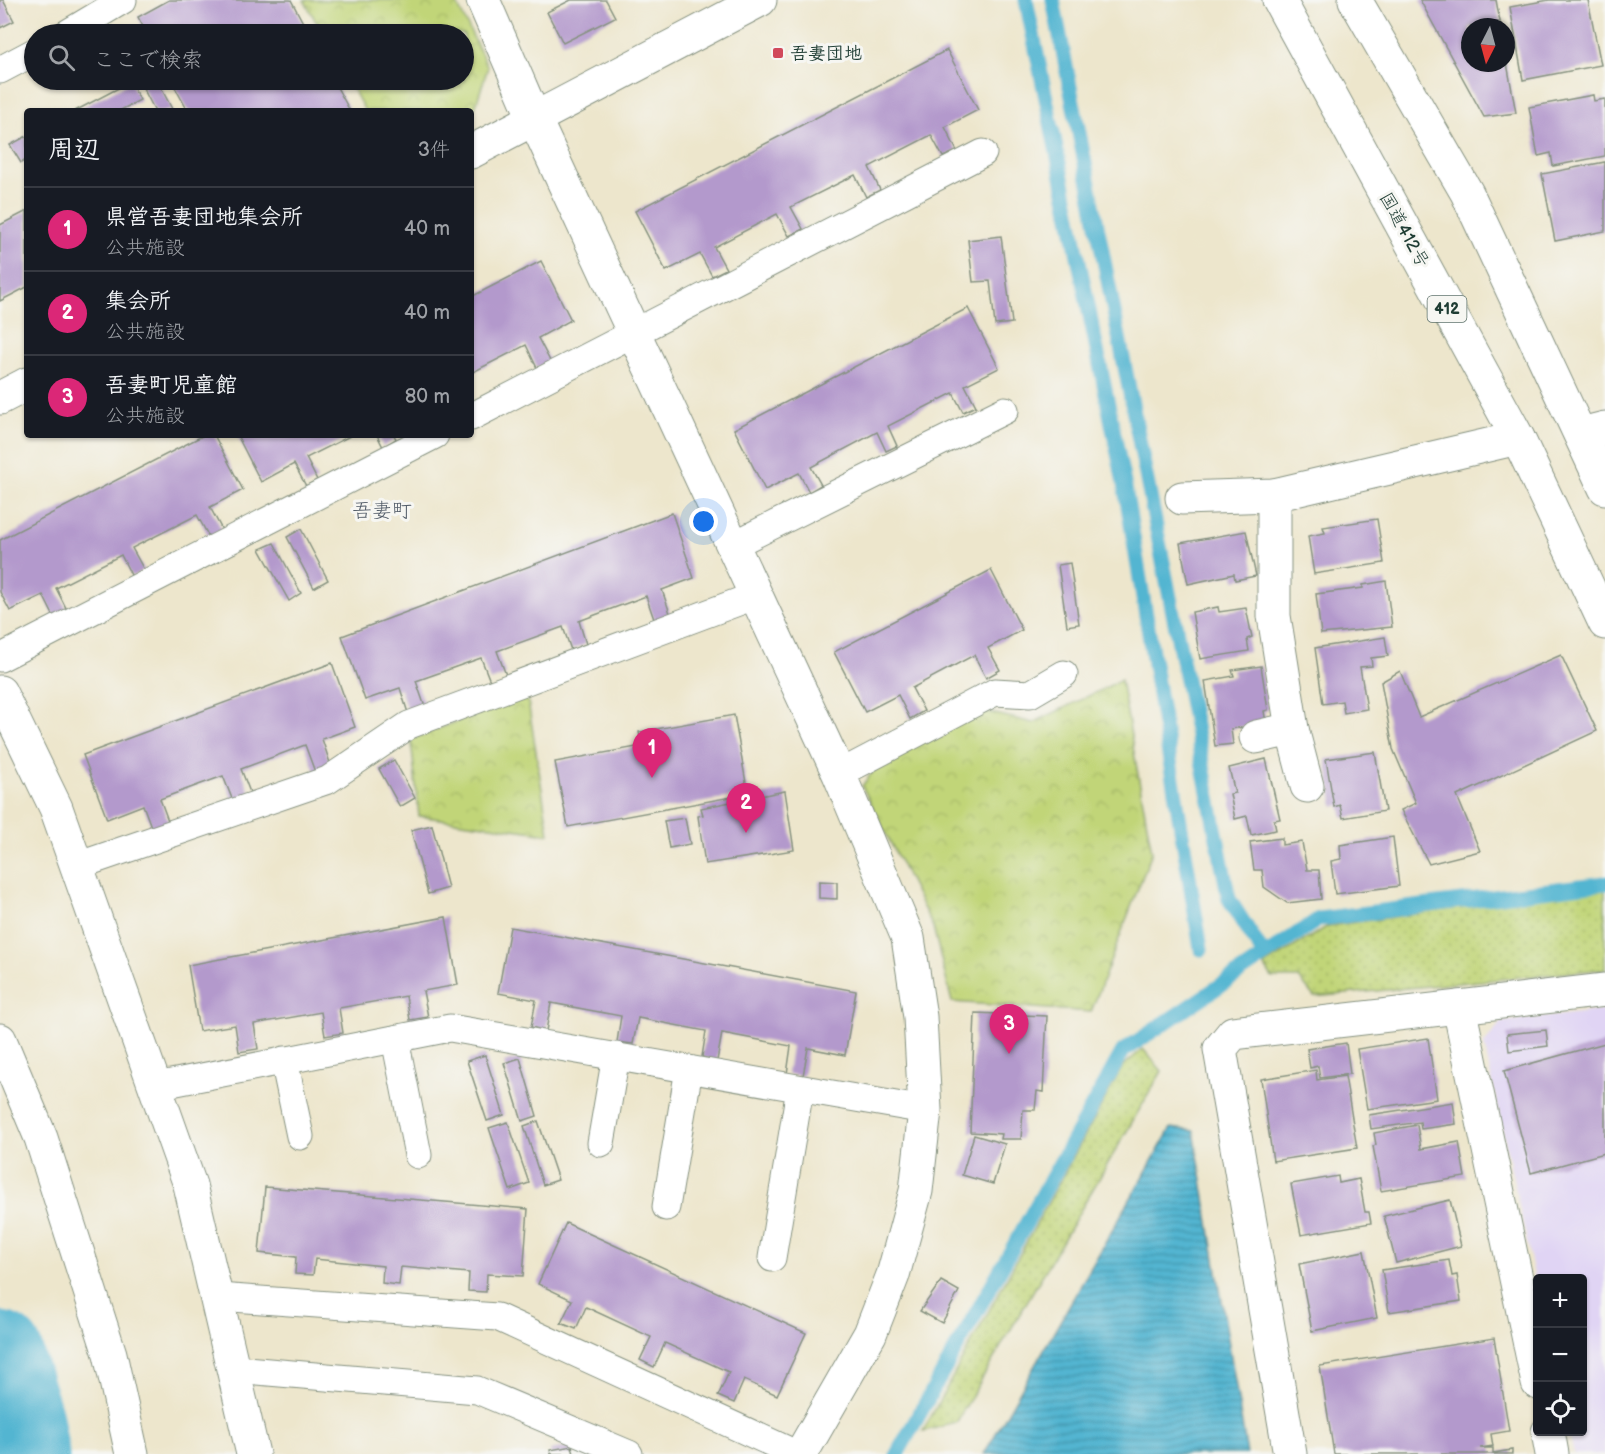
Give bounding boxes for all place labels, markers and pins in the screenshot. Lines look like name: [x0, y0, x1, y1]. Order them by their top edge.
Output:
place label: 吾妻団地: [790, 43, 862, 64]
marker: 吾妻団地: [771, 46, 785, 60]
pin: 1: [632, 728, 672, 778]
pin: 2: [726, 784, 766, 833]
pin: 3: [990, 1004, 1028, 1054]

